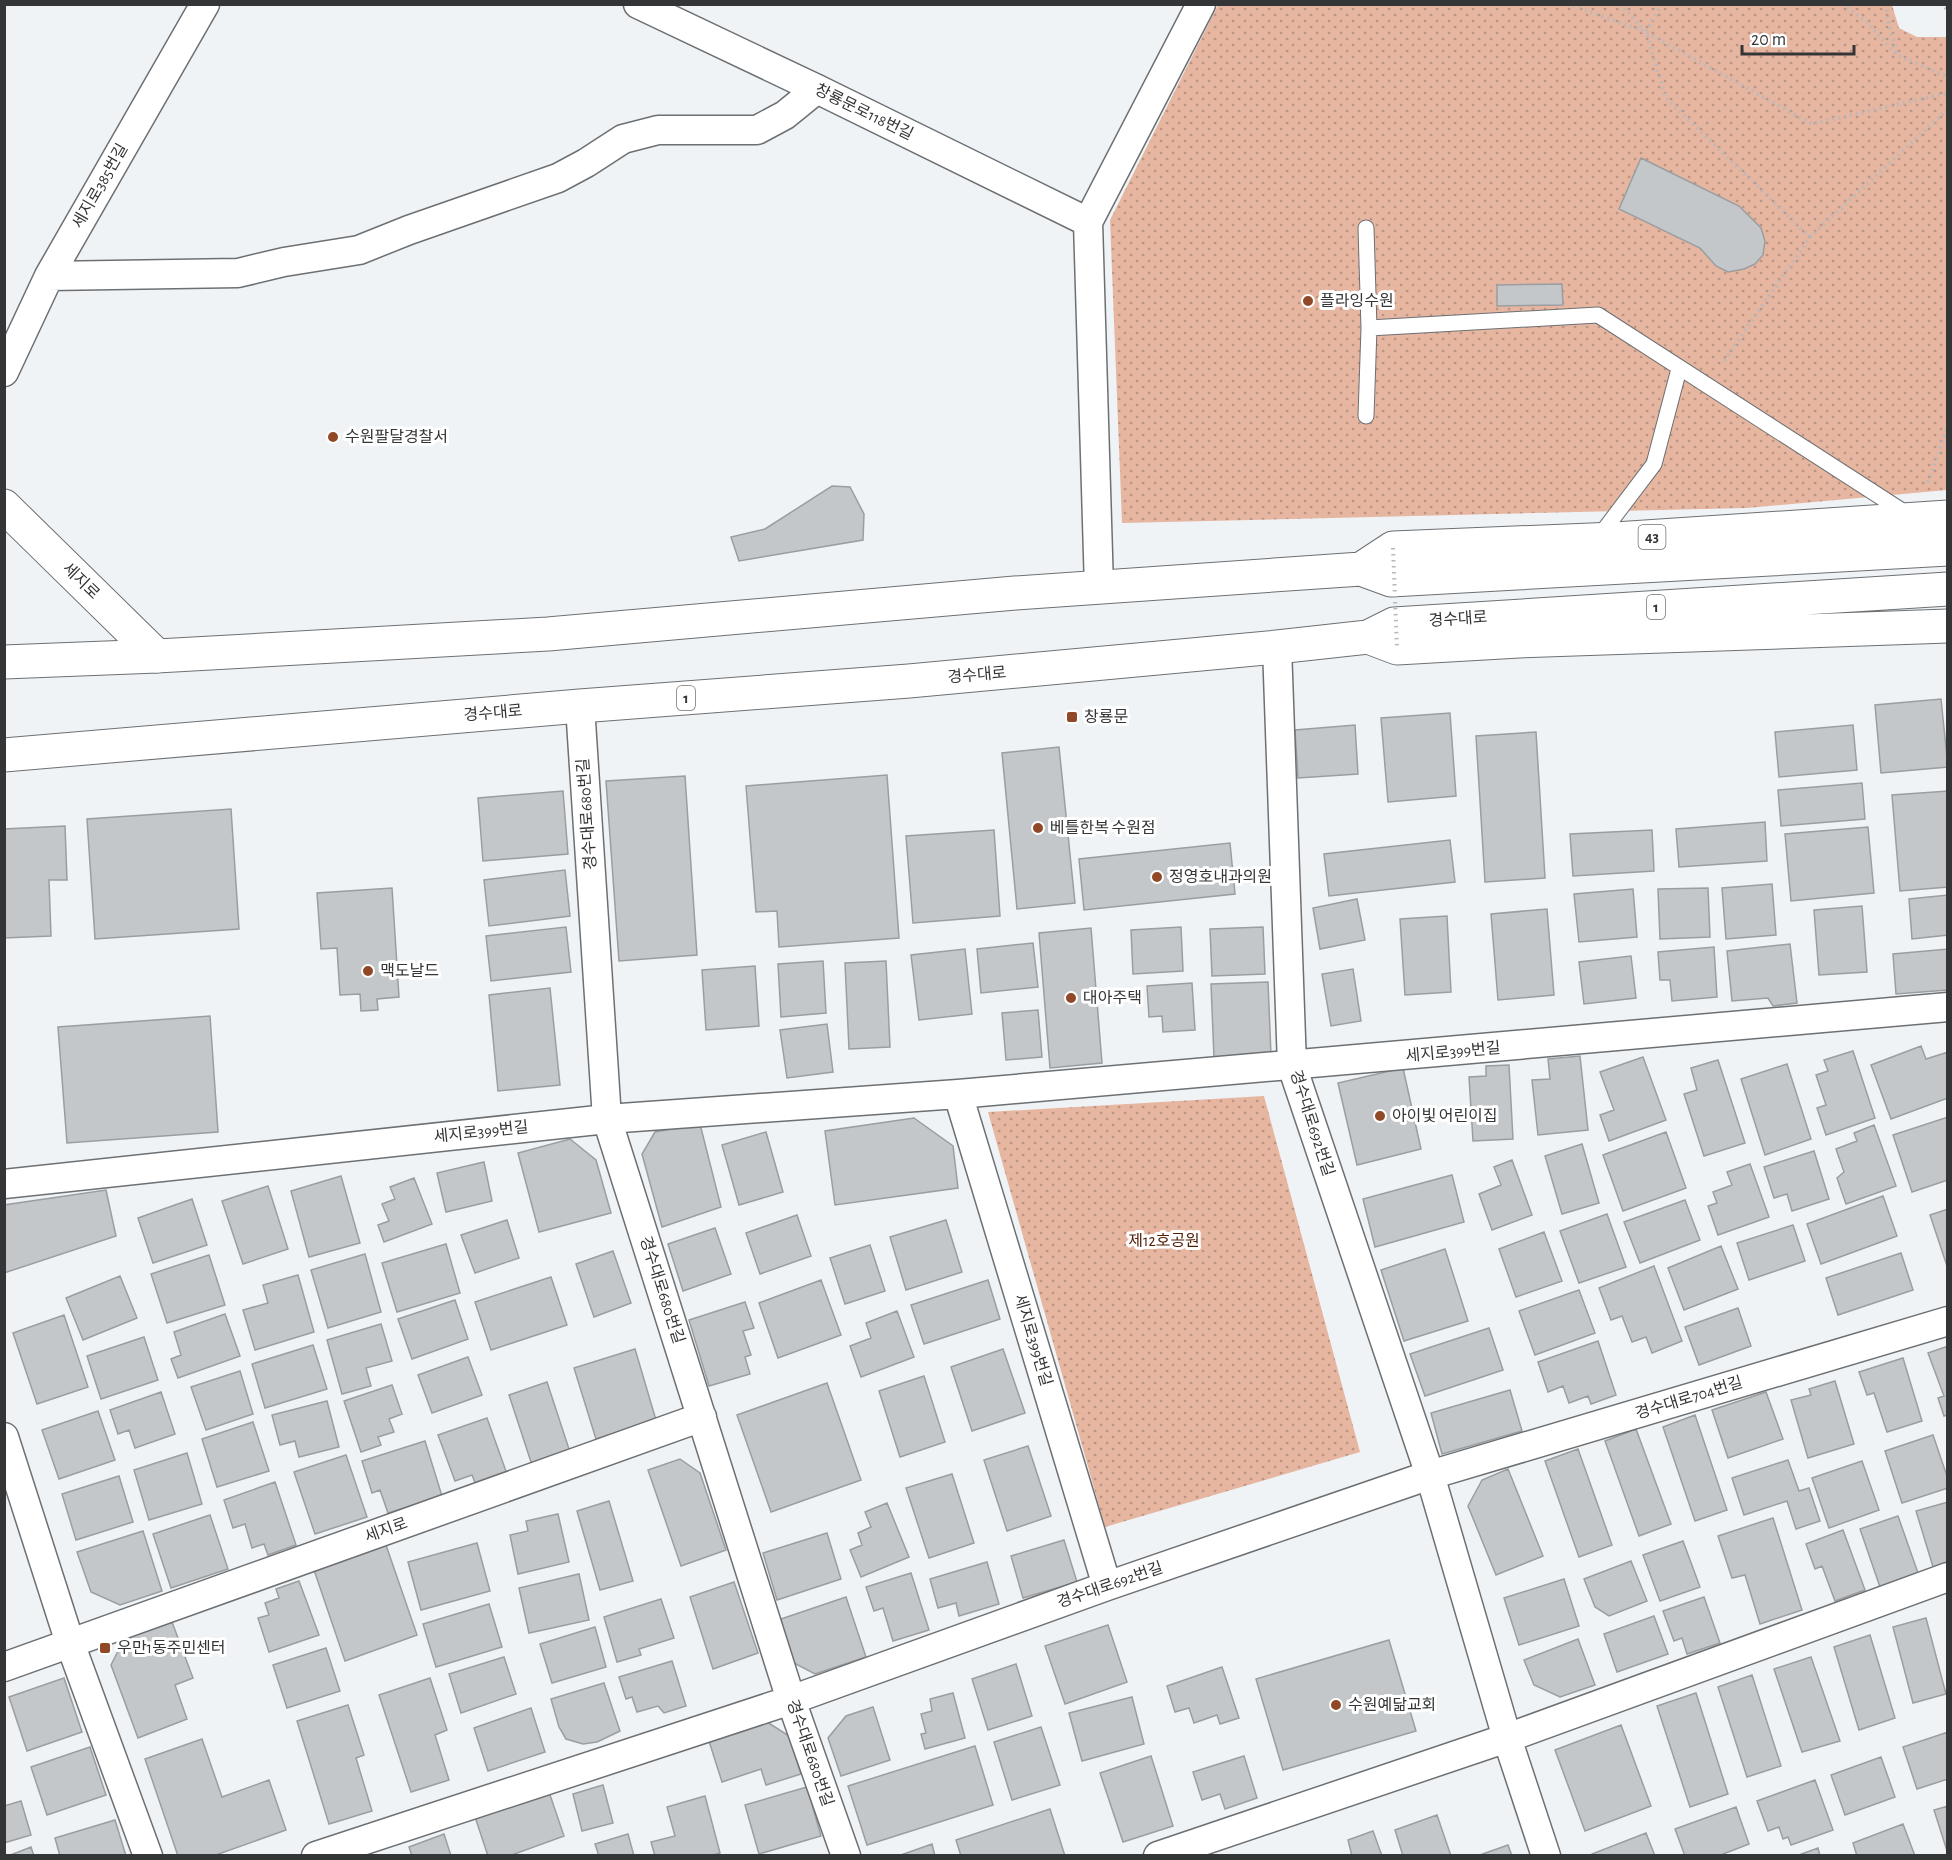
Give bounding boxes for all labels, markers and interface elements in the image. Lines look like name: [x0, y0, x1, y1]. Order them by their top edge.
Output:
scale bar: [1742, 18, 1854, 56]
text: 20 m: [1751, 31, 1786, 49]
street label: 창룡문로118번길: [812, 81, 916, 143]
street label: 세지로385번길: [69, 141, 131, 231]
place label: 플라잉수원: [1320, 293, 1394, 309]
marker: 플라잉수원: [1301, 294, 1315, 308]
place label: 수원팔달경찰서: [345, 429, 448, 445]
marker: 수원팔달경찰서: [326, 430, 340, 444]
road number: 43: [1638, 525, 1666, 549]
street label: 세지로: [60, 560, 103, 602]
road number: 1: [1647, 595, 1665, 619]
street label: 경수대로: [1428, 609, 1488, 629]
street label: 경수대로: [947, 664, 1007, 686]
road number: 1: [677, 686, 695, 710]
street label: 경수대로: [463, 702, 523, 724]
place label: 창룡문: [1084, 709, 1128, 725]
marker: 창룡문: [1065, 710, 1079, 724]
street label: 경수대로680번길: [575, 758, 599, 870]
place label: 베틀한복 수원점: [1050, 820, 1156, 836]
marker: 베틀한복 수원점: [1031, 821, 1045, 835]
place label: 정영호내과의원: [1169, 869, 1272, 885]
marker: 정영호내과의원: [1150, 870, 1164, 884]
place label: 맥도날드: [380, 963, 439, 979]
marker: 맥도날드: [361, 964, 375, 978]
place label: 대아주택: [1083, 990, 1142, 1006]
marker: 대아주택: [1064, 991, 1078, 1005]
street label: 세지로399번길: [1405, 1040, 1501, 1064]
street label: 경수대로692번길: [1287, 1068, 1337, 1178]
place label: 아이빛 어린이집: [1392, 1108, 1498, 1124]
marker: 아이빛 어린이집: [1373, 1109, 1387, 1123]
street label: 세지로399번길: [433, 1119, 529, 1145]
park label: 제12호공원: [1128, 1233, 1200, 1249]
street label: 경수대로680번길: [637, 1234, 687, 1346]
street label: 세지로399번길: [1011, 1292, 1055, 1388]
street label: 경수대로704번길: [1634, 1374, 1744, 1422]
street label: 세지로: [363, 1515, 410, 1545]
street label: 경수대로692번길: [1055, 1559, 1165, 1611]
place label: 우만1동주민센터: [117, 1640, 226, 1656]
marker: 우만1동주민센터: [98, 1641, 112, 1655]
place label: 수원예닮교회: [1348, 1697, 1436, 1713]
street label: 경수대로680번길: [784, 1698, 836, 1808]
marker: 수원예닮교회: [1329, 1698, 1343, 1712]

